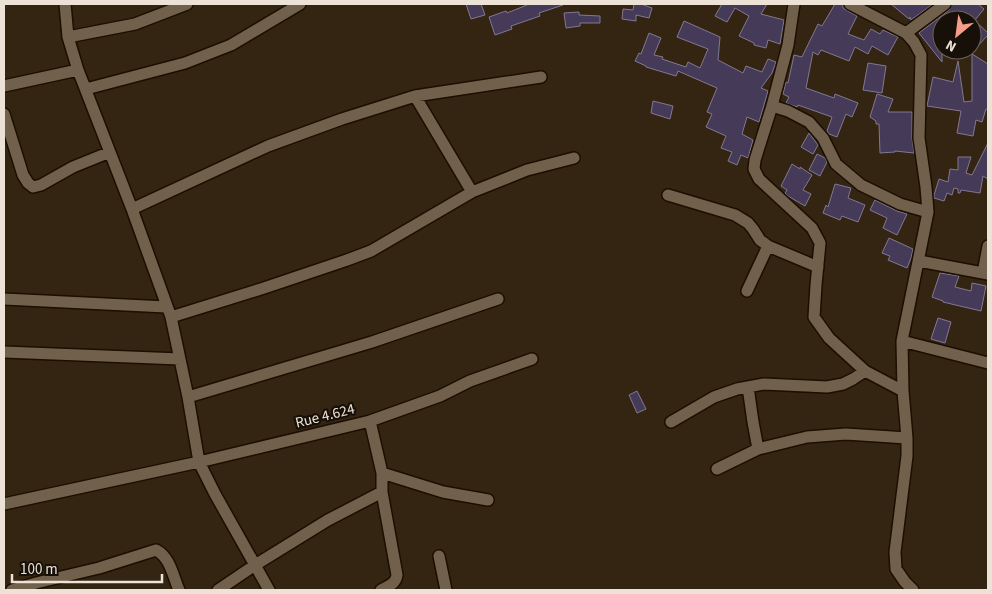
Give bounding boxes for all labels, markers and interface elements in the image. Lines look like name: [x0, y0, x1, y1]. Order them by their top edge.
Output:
north arrow: [932, 10, 982, 60]
text: N: [942, 34, 960, 56]
street label: Rue 4.624: [293, 398, 358, 434]
scale bar: [12, 552, 162, 584]
text: 100 m: [20, 559, 58, 580]

